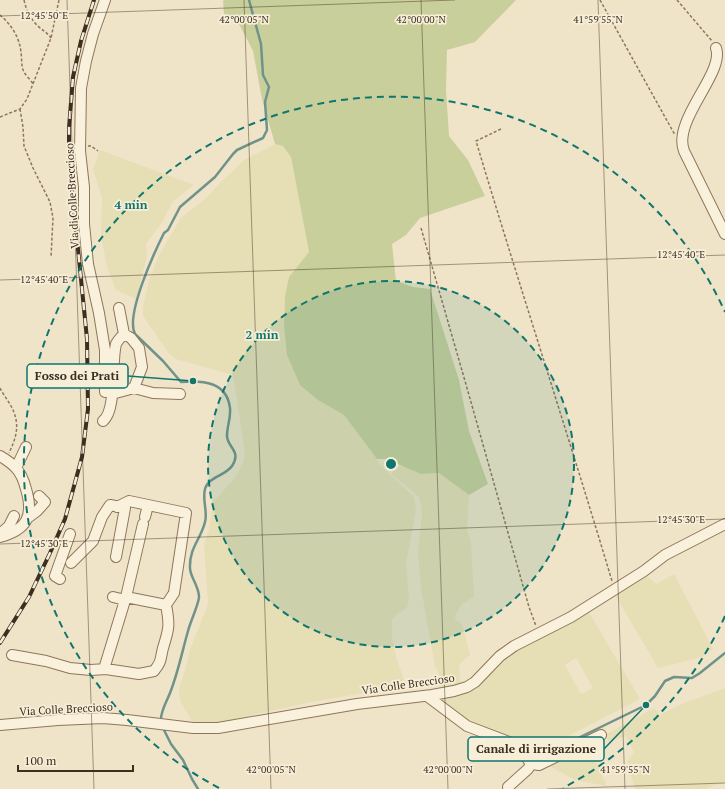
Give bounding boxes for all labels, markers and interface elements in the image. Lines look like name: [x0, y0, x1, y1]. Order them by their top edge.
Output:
text: 12°45'50"E: [20, 9, 68, 22]
text: 42°00'05"N: [219, 13, 269, 26]
text: 42°00'00"N: [396, 13, 446, 26]
text: 41°59'55"N: [573, 13, 623, 26]
street label: Via di Colle Breccioso: [62, 143, 82, 249]
text: 4 min: [115, 197, 148, 212]
text: 12°45'40"E: [657, 248, 705, 261]
text: 12°45'40"E: [20, 273, 68, 286]
text: 2 min: [246, 327, 279, 342]
callout: Fosso dei Prati: [27, 364, 128, 388]
text: Fosso dei Prati: [35, 368, 119, 383]
centre of rings: [384, 457, 398, 471]
text: 12°45'30"E: [657, 513, 705, 526]
text: 12°45'30"E: [20, 537, 68, 550]
street label: Via Colle Breccioso: [361, 671, 455, 697]
street label: Via Colle Breccioso: [19, 700, 113, 718]
callout: Canale di irrigazione: [468, 737, 604, 761]
text: Canale di irrigazione: [476, 741, 597, 756]
scale bar: [18, 747, 133, 773]
text: 100 m: [24, 753, 57, 768]
text: 42°00'05"N: [246, 763, 296, 776]
text: 42°00'00"N: [423, 763, 473, 776]
text: 41°59'55"N: [600, 763, 650, 776]

